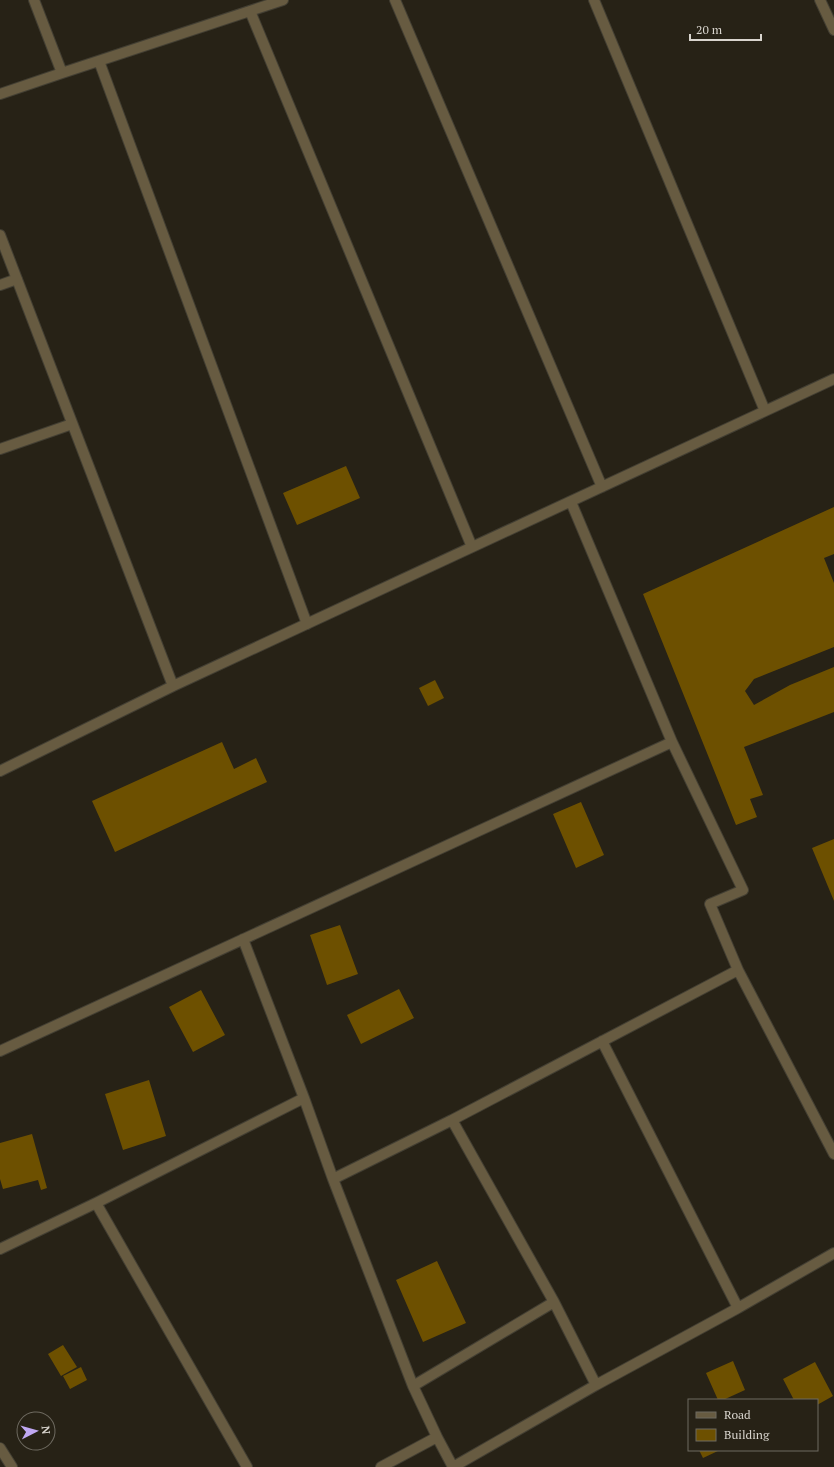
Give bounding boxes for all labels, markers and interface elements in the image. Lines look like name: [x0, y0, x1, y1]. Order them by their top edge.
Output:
scale bar: [690, 16, 761, 42]
text: 20 m: [696, 22, 723, 37]
legend: [688, 1399, 818, 1451]
text: Road: [724, 1407, 751, 1422]
north arrow: [16, 1411, 56, 1451]
text: N: [39, 1425, 53, 1435]
text: Building: [724, 1427, 770, 1442]

